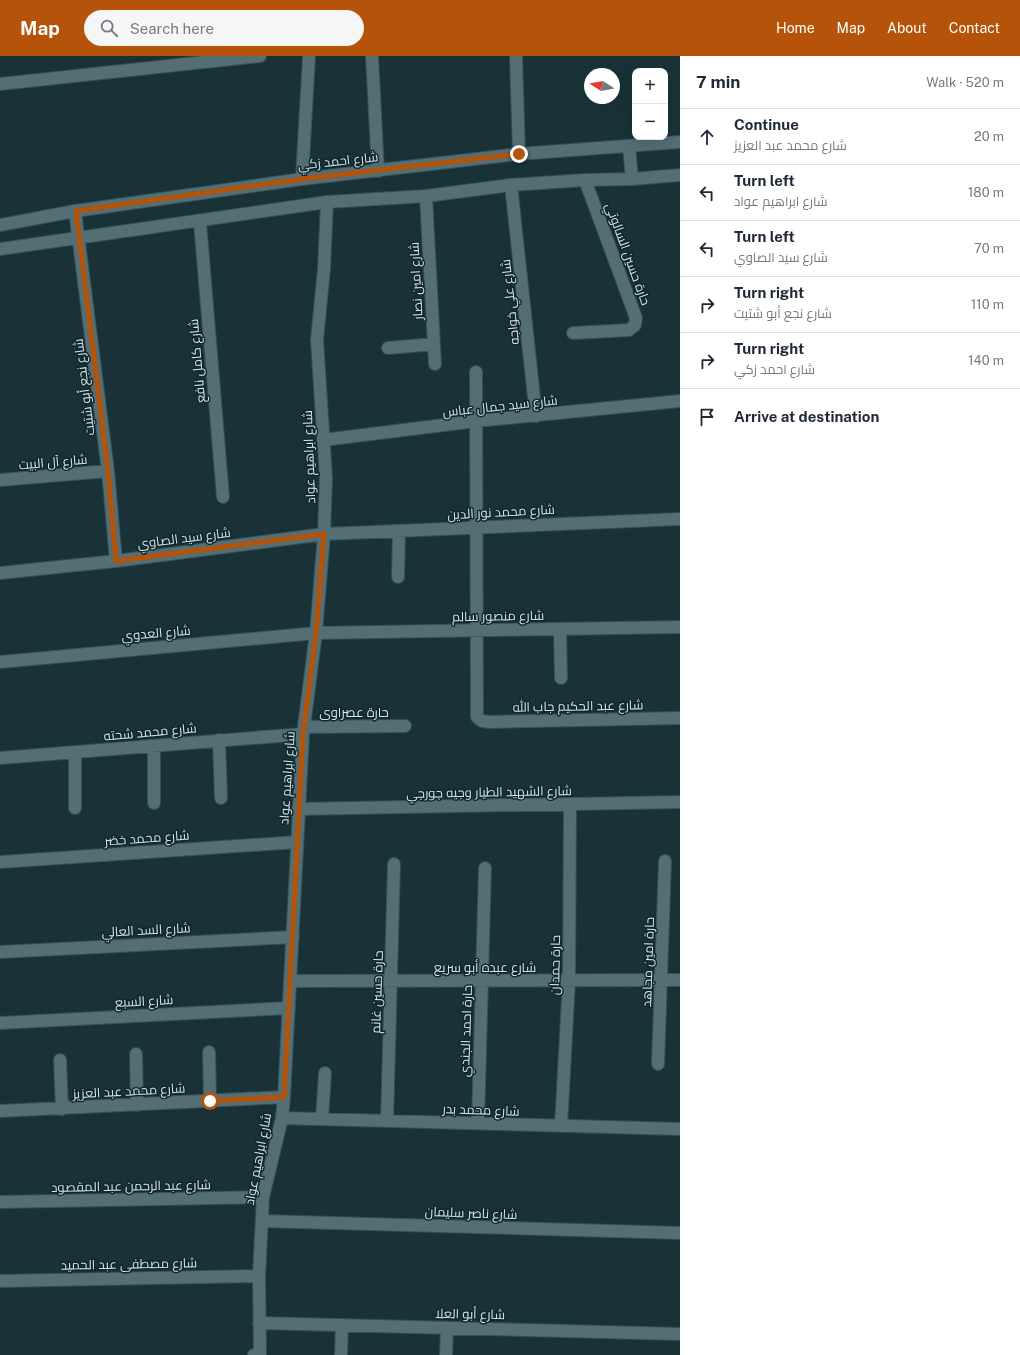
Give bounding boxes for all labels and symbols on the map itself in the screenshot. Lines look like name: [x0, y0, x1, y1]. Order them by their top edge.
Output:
north arrow: [584, 68, 620, 104]
route end: [510, 145, 528, 163]
street label: شارع احمد زكي: [297, 149, 379, 176]
street label: حارة حسين السالوتي: [600, 201, 653, 308]
street label: شارع امين نصار: [406, 242, 427, 321]
street label: شارع علي خواجه: [498, 258, 525, 345]
street label: شارع كامل نافع: [186, 318, 209, 404]
street label: شارع نجع أبو شتيت: [70, 337, 98, 437]
street label: شارع سيد جمال عباس: [442, 392, 558, 421]
street label: شارع ابراهيم عواد: [300, 410, 320, 504]
street label: شارع آل البيت: [18, 452, 88, 473]
street label: شارع محمد نور الدين: [447, 502, 555, 523]
street label: شارع سيد الصاوي: [137, 525, 232, 554]
street label: شارع منصور سالم: [452, 608, 544, 626]
street label: شارع العدوي: [121, 623, 191, 646]
street label: شارع عبد الحكيم جاب الله: [513, 696, 643, 717]
street label: حارة عصراوى: [319, 705, 389, 720]
street label: شارع محمد شحته: [103, 720, 197, 745]
street label: شارع ابراهيم عواد: [276, 731, 300, 825]
street label: شارع الشهيد الطيار وجيه جورجي: [406, 783, 572, 804]
street label: شارع محمد خضر: [103, 828, 190, 850]
street label: حارة امين مجاهد: [639, 917, 657, 1007]
street label: شارع السد العالي: [101, 920, 191, 943]
street label: حارة حمدان: [547, 935, 563, 995]
street label: حارة حسين غانم: [368, 950, 388, 1034]
street label: شارع عبده أبو سريع: [434, 959, 536, 976]
street label: حارة احمد الجندي: [457, 985, 478, 1077]
street label: شارع السبع: [114, 992, 174, 1011]
street label: شارع محمد عبد العزيز: [71, 1081, 186, 1102]
route start: [201, 1092, 219, 1110]
street label: شارع محمد بدر: [441, 1101, 520, 1120]
street label: شارع ابراهيم عواد: [242, 1112, 276, 1207]
street label: شارع عبد الرحمن عبد المقصود: [51, 1177, 211, 1196]
street label: شارع ناصر سليمان: [424, 1204, 518, 1223]
street label: شارع مصطفى عبد الحميد: [61, 1255, 197, 1274]
street label: شارع أبو العلا: [435, 1305, 505, 1323]

